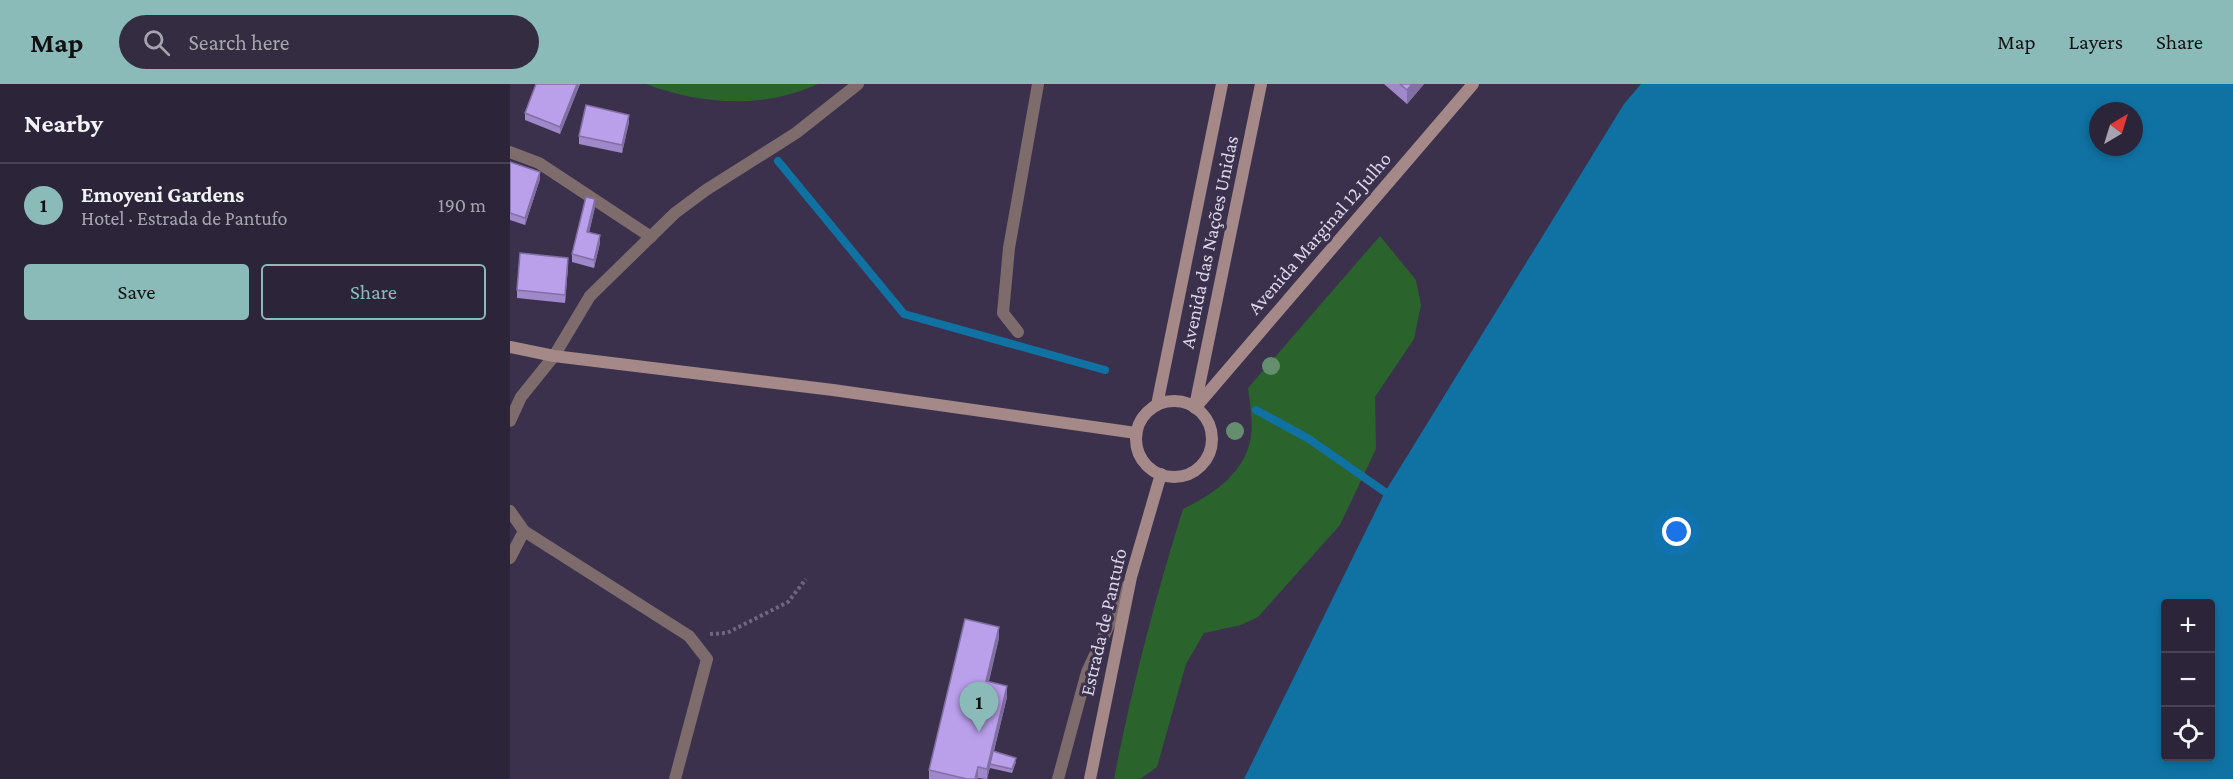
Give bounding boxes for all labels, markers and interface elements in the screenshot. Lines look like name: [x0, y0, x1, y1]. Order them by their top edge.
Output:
search box: [119, 15, 539, 69]
icon: search: [140, 26, 173, 59]
text: Map: [30, 27, 83, 58]
text: Search here: [188, 30, 289, 55]
text: Map: [1997, 30, 2036, 54]
text: Layers: [2069, 30, 2123, 54]
text: Share: [2156, 30, 2203, 54]
north arrow: [2089, 102, 2143, 156]
text: Nearby: [24, 109, 103, 138]
street label: Avenida das Nações Unidas: [1176, 133, 1243, 351]
street label: Avenida Marginal 12 Julho: [1243, 148, 1396, 319]
text: Emoyeni Gardens: [81, 182, 244, 207]
text: 1: [40, 194, 47, 216]
text: 190 m: [438, 194, 486, 216]
text: Hotel · Estrada de Pantufo: [81, 207, 288, 229]
button: Save: [24, 264, 249, 320]
button: Share: [261, 264, 486, 320]
your location: [1662, 517, 1691, 546]
street label: Estrada de Pantufo: [1075, 546, 1131, 698]
map controls: [2161, 599, 2215, 761]
button: +: [2161, 599, 2215, 653]
button: −: [2161, 653, 2215, 707]
pin: 1: [960, 682, 998, 732]
button: locate: [2161, 707, 2215, 761]

